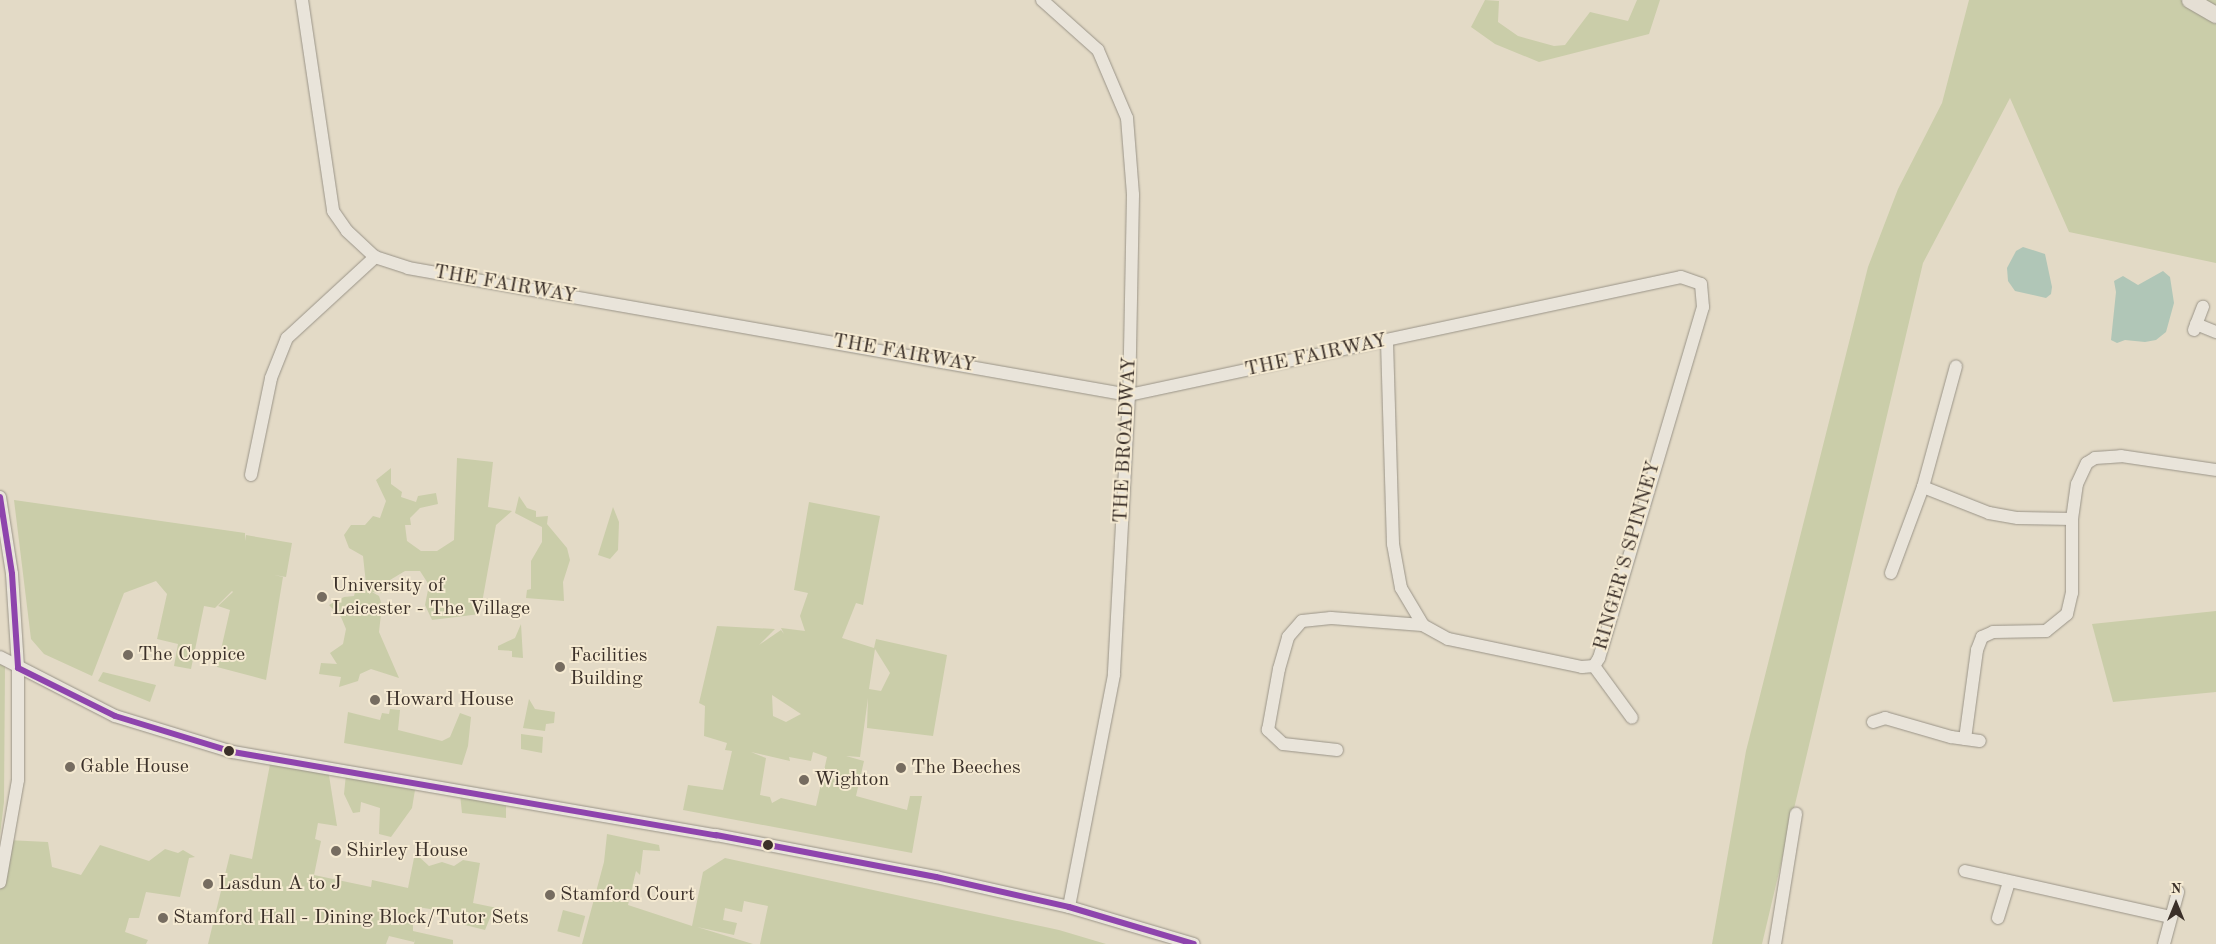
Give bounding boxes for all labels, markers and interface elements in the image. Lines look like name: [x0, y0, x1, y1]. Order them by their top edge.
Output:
street label: THE FAIRWAY: [432, 261, 578, 309]
street label: THE FAIRWAY: [1243, 329, 1389, 383]
street label: THE FAIRWAY: [831, 330, 977, 378]
street label: THE BROADWAY: [1110, 356, 1142, 524]
street label: RINGER'S SPINNEY: [1589, 459, 1667, 653]
place label: University of Leicester - The Village: [332, 574, 530, 621]
marker: University of Leicester - The Village: [316, 591, 328, 603]
place label: The Coppice: [138, 643, 245, 667]
place label: Facilities Building: [570, 644, 647, 691]
marker: The Coppice: [122, 649, 134, 661]
marker: Facilities Building: [554, 661, 566, 673]
place label: Howard House: [385, 688, 514, 712]
marker: Howard House: [369, 694, 381, 706]
unlabelled marker: [224, 746, 234, 756]
place label: Gable House: [80, 755, 189, 779]
place label: The Beeches: [911, 756, 1021, 780]
marker: Gable House: [64, 761, 76, 773]
marker: The Beeches: [895, 762, 907, 774]
place label: Wighton: [814, 768, 889, 792]
marker: Wighton: [798, 774, 810, 786]
place label: Shirley House: [346, 839, 468, 863]
unlabelled marker: [763, 840, 773, 850]
marker: Shirley House: [330, 845, 342, 857]
place label: Lasdun A to J: [218, 872, 342, 896]
marker: Lasdun A to J: [202, 878, 214, 890]
north arrow: [2151, 879, 2201, 929]
text: N: [2171, 882, 2181, 896]
place label: Stamford Court: [560, 883, 695, 907]
marker: Stamford Court: [544, 889, 556, 901]
place label: Stamford Hall - Dining Block/Tutor Sets: [173, 906, 529, 930]
marker: Stamford Hall - Dining Block/Tutor Sets: [157, 912, 169, 924]

